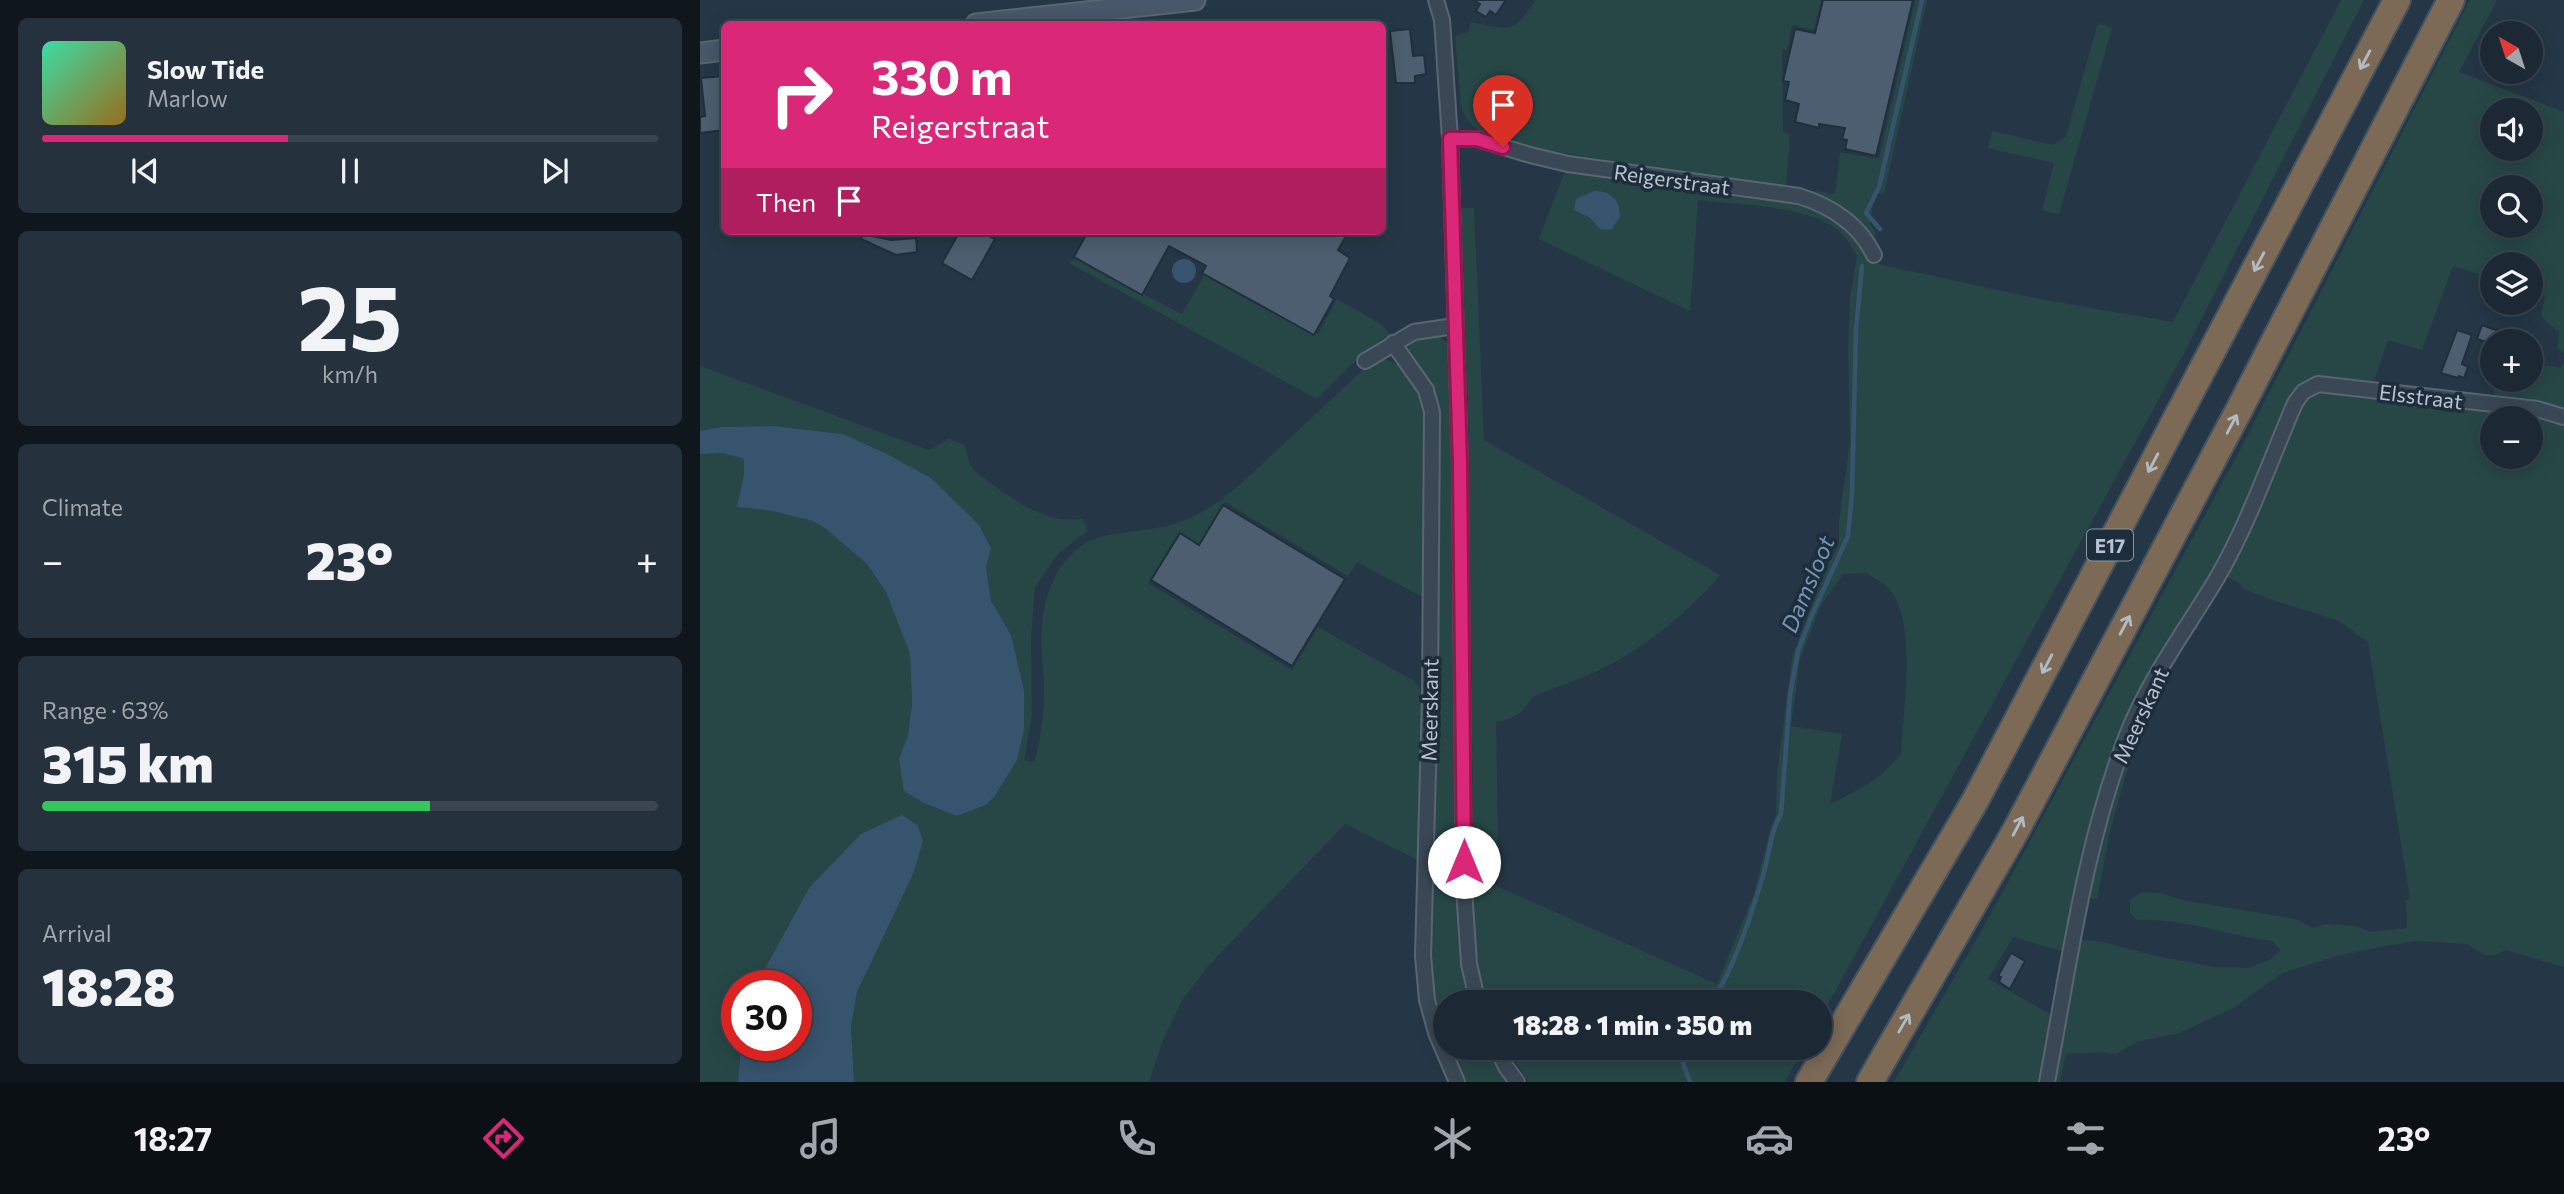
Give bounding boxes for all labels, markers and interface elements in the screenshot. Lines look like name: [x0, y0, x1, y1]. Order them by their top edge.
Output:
north arrow: [2480, 21, 2543, 84]
map controls: [2480, 21, 2543, 469]
text: 330 m: [871, 45, 1012, 105]
icon: right: [756, 49, 847, 140]
one-way arrow: [2357, 50, 2371, 70]
text: Slow Tide: [147, 53, 264, 84]
pin: [1473, 75, 1533, 147]
text: Marlow: [147, 84, 228, 112]
icon: arrive: [1484, 86, 1522, 124]
button: sound: [2480, 98, 2543, 161]
text: Reigerstraat: [871, 105, 1049, 145]
icon: previous: [126, 152, 164, 190]
icon: pause: [331, 152, 369, 190]
icon: next: [536, 152, 574, 190]
street label: Reigerstraat: [1612, 158, 1732, 200]
button: search: [2480, 175, 2543, 238]
icon: arrive: [830, 182, 868, 220]
text: Then: [756, 186, 816, 217]
one-way arrow: [2252, 251, 2265, 272]
button: layers: [2480, 252, 2543, 315]
text: 25: [298, 258, 402, 370]
button: +: [2480, 329, 2543, 392]
text: km/h: [322, 360, 378, 388]
street label: Elsstraat: [2378, 378, 2464, 414]
button: −: [2480, 406, 2543, 469]
one-way arrow: [2225, 414, 2239, 435]
one-way arrow: [2146, 452, 2159, 473]
text: Climate: [42, 493, 123, 521]
text: 23°: [306, 527, 393, 591]
road number: E17: [2087, 530, 2133, 560]
water label: Damsloot: [1774, 531, 1840, 636]
text: −: [42, 536, 64, 583]
text: +: [636, 536, 658, 583]
one-way arrow: [2118, 615, 2132, 636]
one-way arrow: [2040, 654, 2054, 674]
street label: Meerskant: [1416, 658, 1442, 762]
street label: Meerskant: [2107, 663, 2173, 767]
text: Range · 63%: [42, 696, 168, 724]
text: 315 km: [42, 730, 214, 794]
one-way arrow: [2011, 816, 2025, 836]
position arrow: [1427, 825, 1501, 899]
text: Arrival: [42, 919, 112, 947]
text: 18:28: [42, 953, 175, 1017]
speed limit sign: 30: [721, 970, 812, 1061]
text: 18:28 · 1 min · 350 m: [1513, 1009, 1752, 1040]
one-way arrow: [1898, 1013, 1912, 1033]
icon: directions: [479, 1114, 528, 1163]
icon: music: [796, 1114, 845, 1163]
icon: phone: [1112, 1114, 1161, 1163]
icon: climate: [1428, 1114, 1477, 1163]
icon: car: [1745, 1114, 1794, 1163]
icon: filters: [2061, 1114, 2110, 1163]
text: 18:27: [134, 1118, 212, 1158]
text: 23°: [2377, 1118, 2430, 1158]

